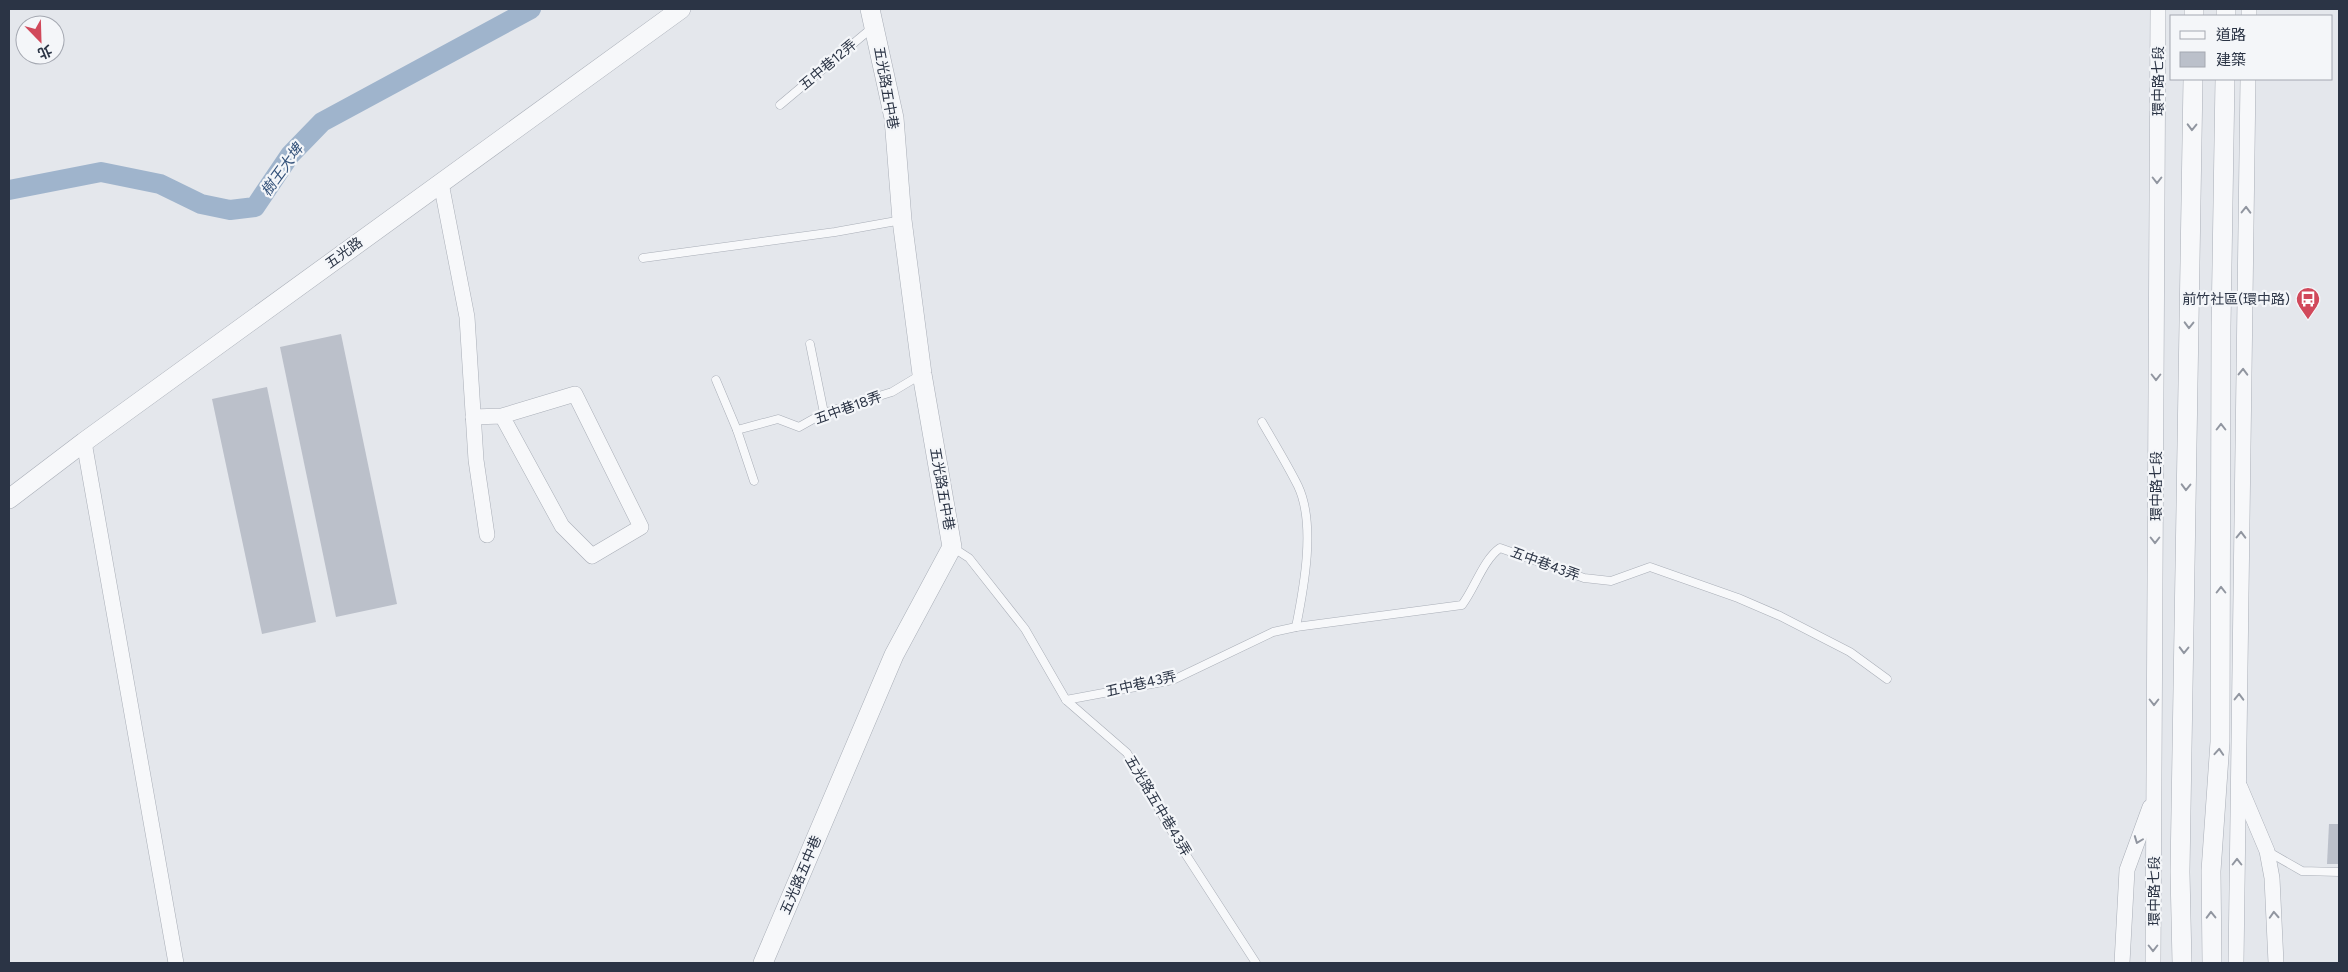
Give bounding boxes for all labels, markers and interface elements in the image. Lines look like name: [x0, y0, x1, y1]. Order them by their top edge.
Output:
north arrow: [15, 15, 65, 65]
legend: [2170, 15, 2333, 80]
text: 道路: [2216, 26, 2246, 44]
street label: 五中巷12弄: [796, 36, 860, 94]
text: 北: [35, 41, 55, 62]
street label: 五光路五中巷: [870, 45, 902, 131]
street label: 環中路七段: [2150, 46, 2167, 116]
text: 建築: [2216, 51, 2246, 69]
one-way arrow: [2187, 124, 2198, 132]
water label: 樹王大埤: [257, 139, 308, 200]
one-way arrow: [2152, 176, 2162, 184]
one-way arrow: [2241, 205, 2251, 213]
street label: 五光路: [322, 234, 366, 272]
bus stop icon: 前竹社區(環中路): [2295, 286, 2321, 320]
place label: 前竹社區(環中路): [2182, 291, 2290, 308]
one-way arrow: [2184, 322, 2194, 329]
one-way arrow: [2238, 368, 2249, 376]
one-way arrow: [2151, 374, 2161, 382]
street label: 五中巷18弄: [812, 388, 884, 428]
one-way arrow: [2216, 423, 2226, 431]
street label: 五光路五中巷: [926, 446, 958, 532]
street label: 環中路七段: [2148, 451, 2165, 521]
one-way arrow: [2181, 484, 2192, 492]
one-way arrow: [2236, 530, 2246, 538]
one-way arrow: [2150, 536, 2160, 544]
street label: 五中巷43弄: [1508, 544, 1582, 584]
one-way arrow: [2216, 586, 2226, 594]
one-way arrow: [2179, 646, 2189, 654]
street label: 五中巷43弄: [1104, 668, 1178, 700]
one-way arrow: [2233, 693, 2244, 701]
one-way arrow: [2149, 699, 2160, 707]
one-way arrow: [2214, 748, 2225, 756]
street label: 五光路五中巷43弄: [1121, 753, 1195, 859]
street label: 五光路五中巷: [777, 833, 825, 917]
one-way arrow: [2134, 835, 2144, 844]
street label: 環中路七段: [2146, 856, 2163, 926]
one-way arrow: [2232, 858, 2242, 866]
one-way arrow: [2206, 910, 2216, 918]
one-way arrow: [2268, 910, 2279, 918]
one-way arrow: [2148, 944, 2158, 952]

